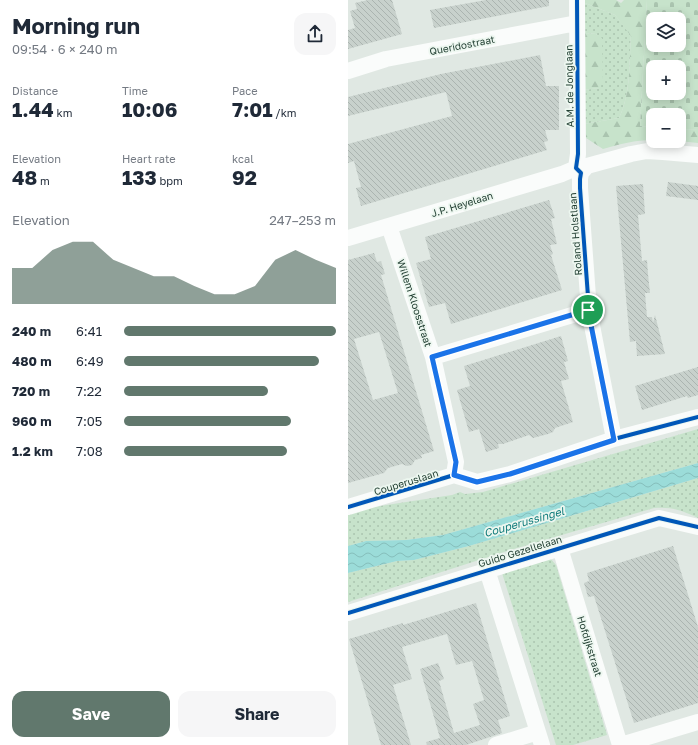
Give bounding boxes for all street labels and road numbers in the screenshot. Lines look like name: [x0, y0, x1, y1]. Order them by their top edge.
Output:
street label: Queridostraat: [428, 33, 496, 57]
street label: A.M. de Jonglaan: [562, 44, 576, 128]
street label: J.P. Heyelaan: [430, 189, 494, 219]
street label: Roland Holstlaan: [566, 192, 584, 276]
street label: Willem Kloosstraat: [395, 258, 435, 348]
street label: Couperuslaan: [372, 467, 440, 497]
street label: Guido Gezellelaan: [477, 533, 563, 569]
street label: Hofdijkstraat: [575, 614, 605, 678]

